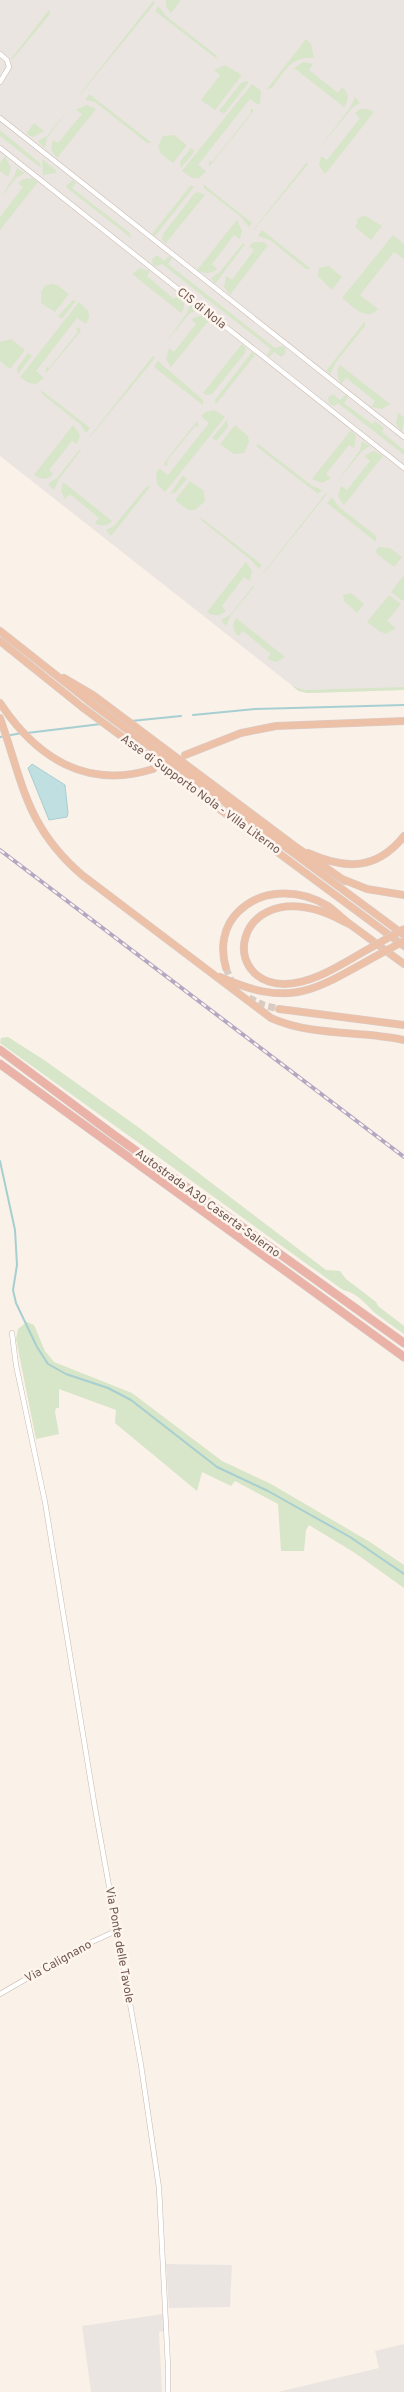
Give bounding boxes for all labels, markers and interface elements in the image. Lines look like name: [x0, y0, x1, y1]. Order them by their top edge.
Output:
street label: CIS di Nola: [173, 285, 229, 333]
street label: Asse di Supporto Nola - Villa Literno: [117, 731, 284, 859]
street label: Autostrada A30 Caserta-Salerno: [132, 1146, 283, 1262]
street label: Via Ponte delle Tavole: [101, 1886, 137, 2005]
street label: Via Calignano: [22, 1937, 95, 1987]

